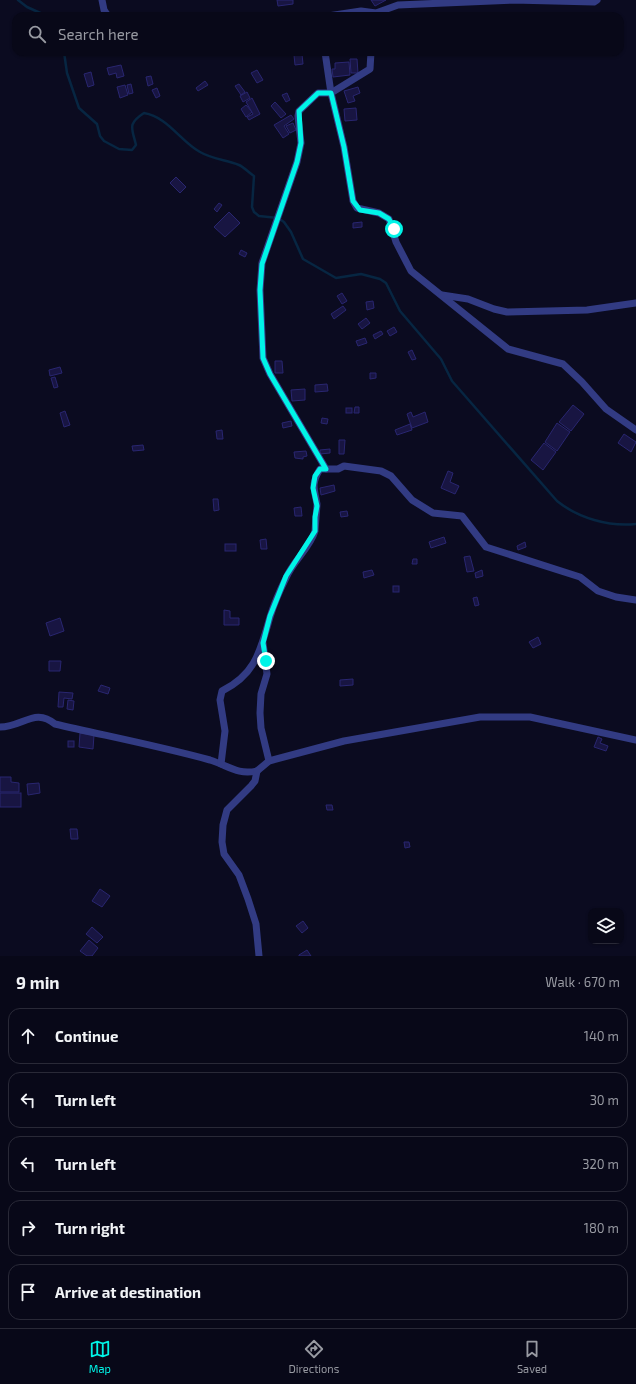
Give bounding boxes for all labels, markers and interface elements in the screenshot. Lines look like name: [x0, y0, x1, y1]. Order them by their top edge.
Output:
search box: [12, 12, 624, 56]
icon: search: [26, 23, 48, 45]
text: Search here: [58, 25, 139, 43]
route start: [385, 220, 403, 238]
route end: [257, 652, 275, 670]
map controls: [588, 908, 624, 944]
button: layers: [588, 908, 624, 944]
text: 9 min: [16, 972, 60, 992]
text: Walk · 670 m: [545, 974, 620, 990]
icon: ahead: [17, 1025, 39, 1047]
text: Continue: [55, 1027, 118, 1045]
text: 140 m: [584, 1028, 619, 1044]
icon: left: [17, 1089, 39, 1111]
text: Turn left: [55, 1091, 116, 1109]
text: 30 m: [590, 1092, 619, 1108]
icon: left: [17, 1153, 39, 1175]
text: Turn left: [55, 1155, 116, 1173]
text: 320 m: [582, 1156, 619, 1172]
icon: right: [17, 1217, 39, 1239]
text: Turn right: [55, 1219, 125, 1237]
text: 180 m: [584, 1220, 619, 1236]
icon: arrive: [17, 1281, 39, 1303]
text: Arrive at destination: [55, 1283, 201, 1301]
tab: Map: [89, 1338, 111, 1375]
tab: Directions: [289, 1338, 339, 1375]
tab: Saved: [517, 1338, 547, 1375]

